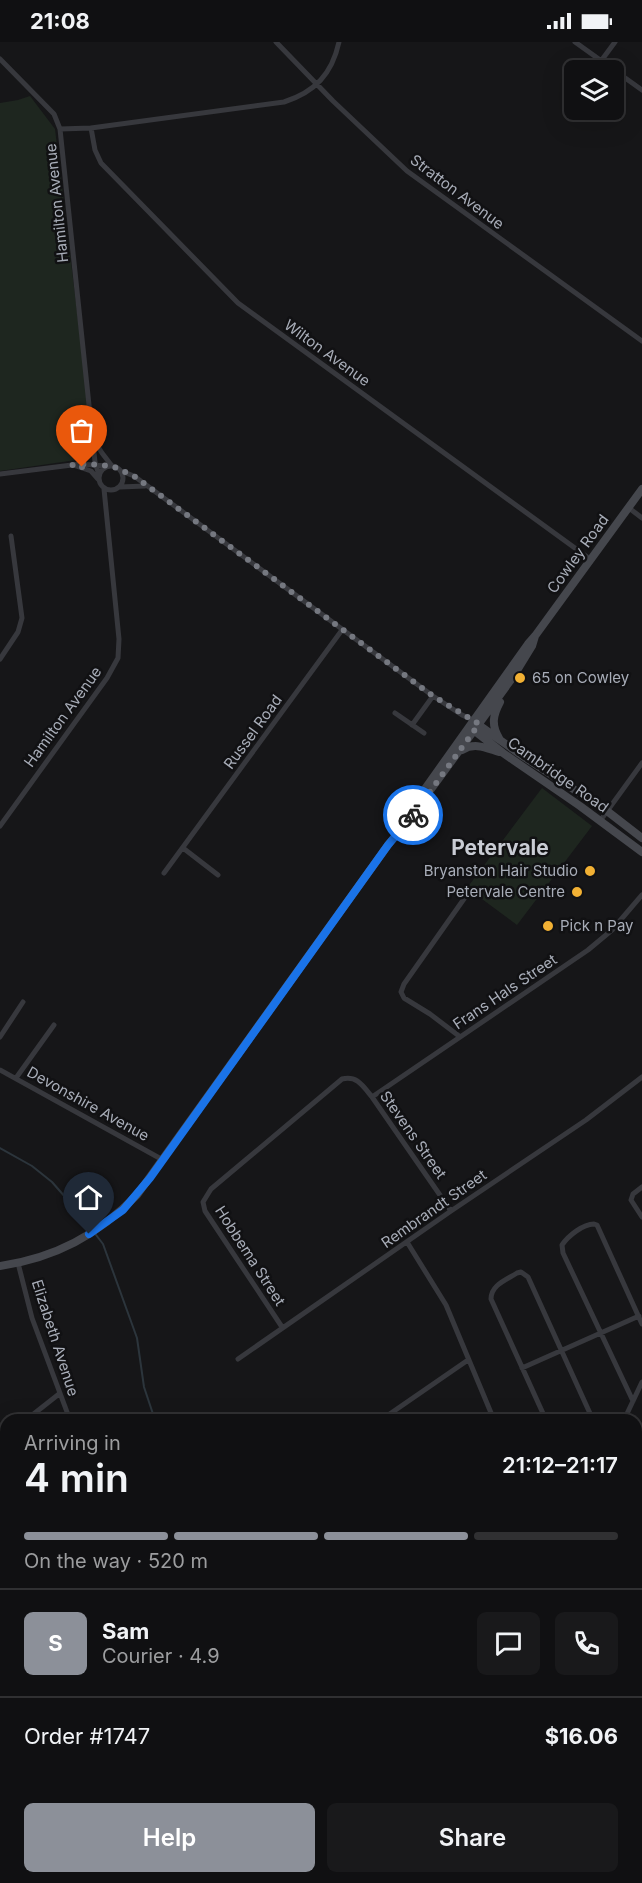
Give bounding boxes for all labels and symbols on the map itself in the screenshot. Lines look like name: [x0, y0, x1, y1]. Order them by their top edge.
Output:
street label: Hamilton Avenue: [41, 143, 72, 264]
street label: Stratton Avenue: [407, 150, 508, 233]
street label: Wilton Avenue: [281, 315, 374, 390]
pin: [56, 405, 107, 467]
street label: Cowley Road: [543, 511, 613, 597]
street label: Hamilton Avenue: [20, 663, 105, 771]
place label: 65 on Cowley: [532, 668, 630, 687]
marker: 65 on Cowley: [513, 671, 527, 685]
street label: Russel Road: [219, 691, 286, 773]
street label: Cambridge Road: [504, 733, 612, 816]
courier: [383, 785, 443, 845]
district label: Petervale: [451, 835, 549, 860]
place label: Bryanston Hair Studio: [424, 861, 578, 880]
marker: Bryanston Hair Studio: [583, 864, 597, 878]
place label: Petervale Centre: [446, 882, 565, 901]
marker: Petervale Centre: [570, 885, 584, 899]
place label: Pick n Pay: [560, 916, 634, 935]
marker: Pick n Pay: [541, 919, 555, 933]
street label: Frans Hals Street: [449, 950, 560, 1033]
street label: Devonshire Avenue: [24, 1062, 153, 1145]
street label: Stevens Street: [376, 1087, 451, 1182]
street label: Rembrandt Street: [377, 1165, 490, 1252]
pin: [63, 1172, 114, 1234]
street label: Hobbema Street: [211, 1202, 290, 1309]
street label: Elizabeth Avenue: [28, 1277, 83, 1399]

